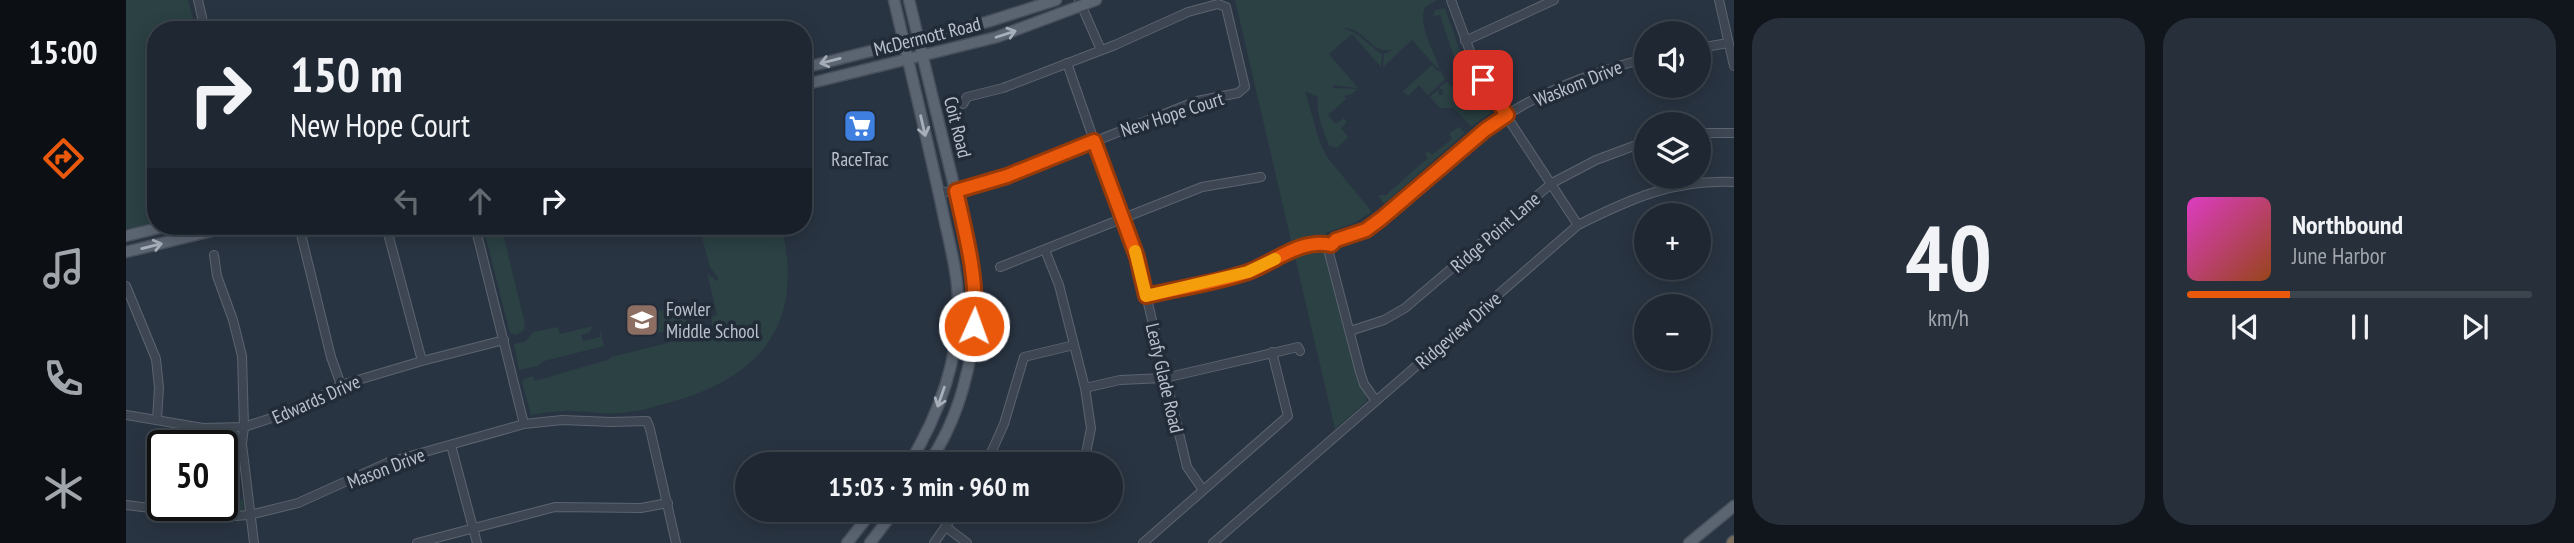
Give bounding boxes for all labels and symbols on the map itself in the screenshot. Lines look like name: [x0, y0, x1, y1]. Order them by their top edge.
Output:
street label: McDermott Road: [871, 11, 983, 61]
one-way arrow: [995, 27, 1017, 40]
pin: [1453, 50, 1513, 110]
one-way arrow: [819, 55, 842, 68]
street label: Waskom Drive: [1531, 55, 1625, 111]
street label: New Hope Court: [1117, 86, 1227, 142]
street label: Coit Road: [939, 94, 977, 160]
supermarket icon: RaceTrac: [841, 107, 879, 145]
one-way arrow: [917, 114, 930, 137]
place label: RaceTrac: [831, 147, 889, 171]
street label: Ridge Point Lane: [1445, 186, 1545, 277]
one-way arrow: [140, 239, 163, 252]
street label: Ridgeview Drive: [1410, 286, 1506, 374]
position arrow: [937, 289, 1011, 363]
place label: Fowler Middle School: [666, 297, 760, 343]
school or university icon: Fowler Middle School: [623, 301, 661, 339]
street label: Leafy Glade Road: [1141, 321, 1189, 435]
street label: Edwards Drive: [268, 369, 364, 429]
one-way arrow: [934, 385, 946, 407]
speed limit sign: 50: [147, 430, 238, 521]
street label: Mason Drive: [344, 442, 428, 494]

